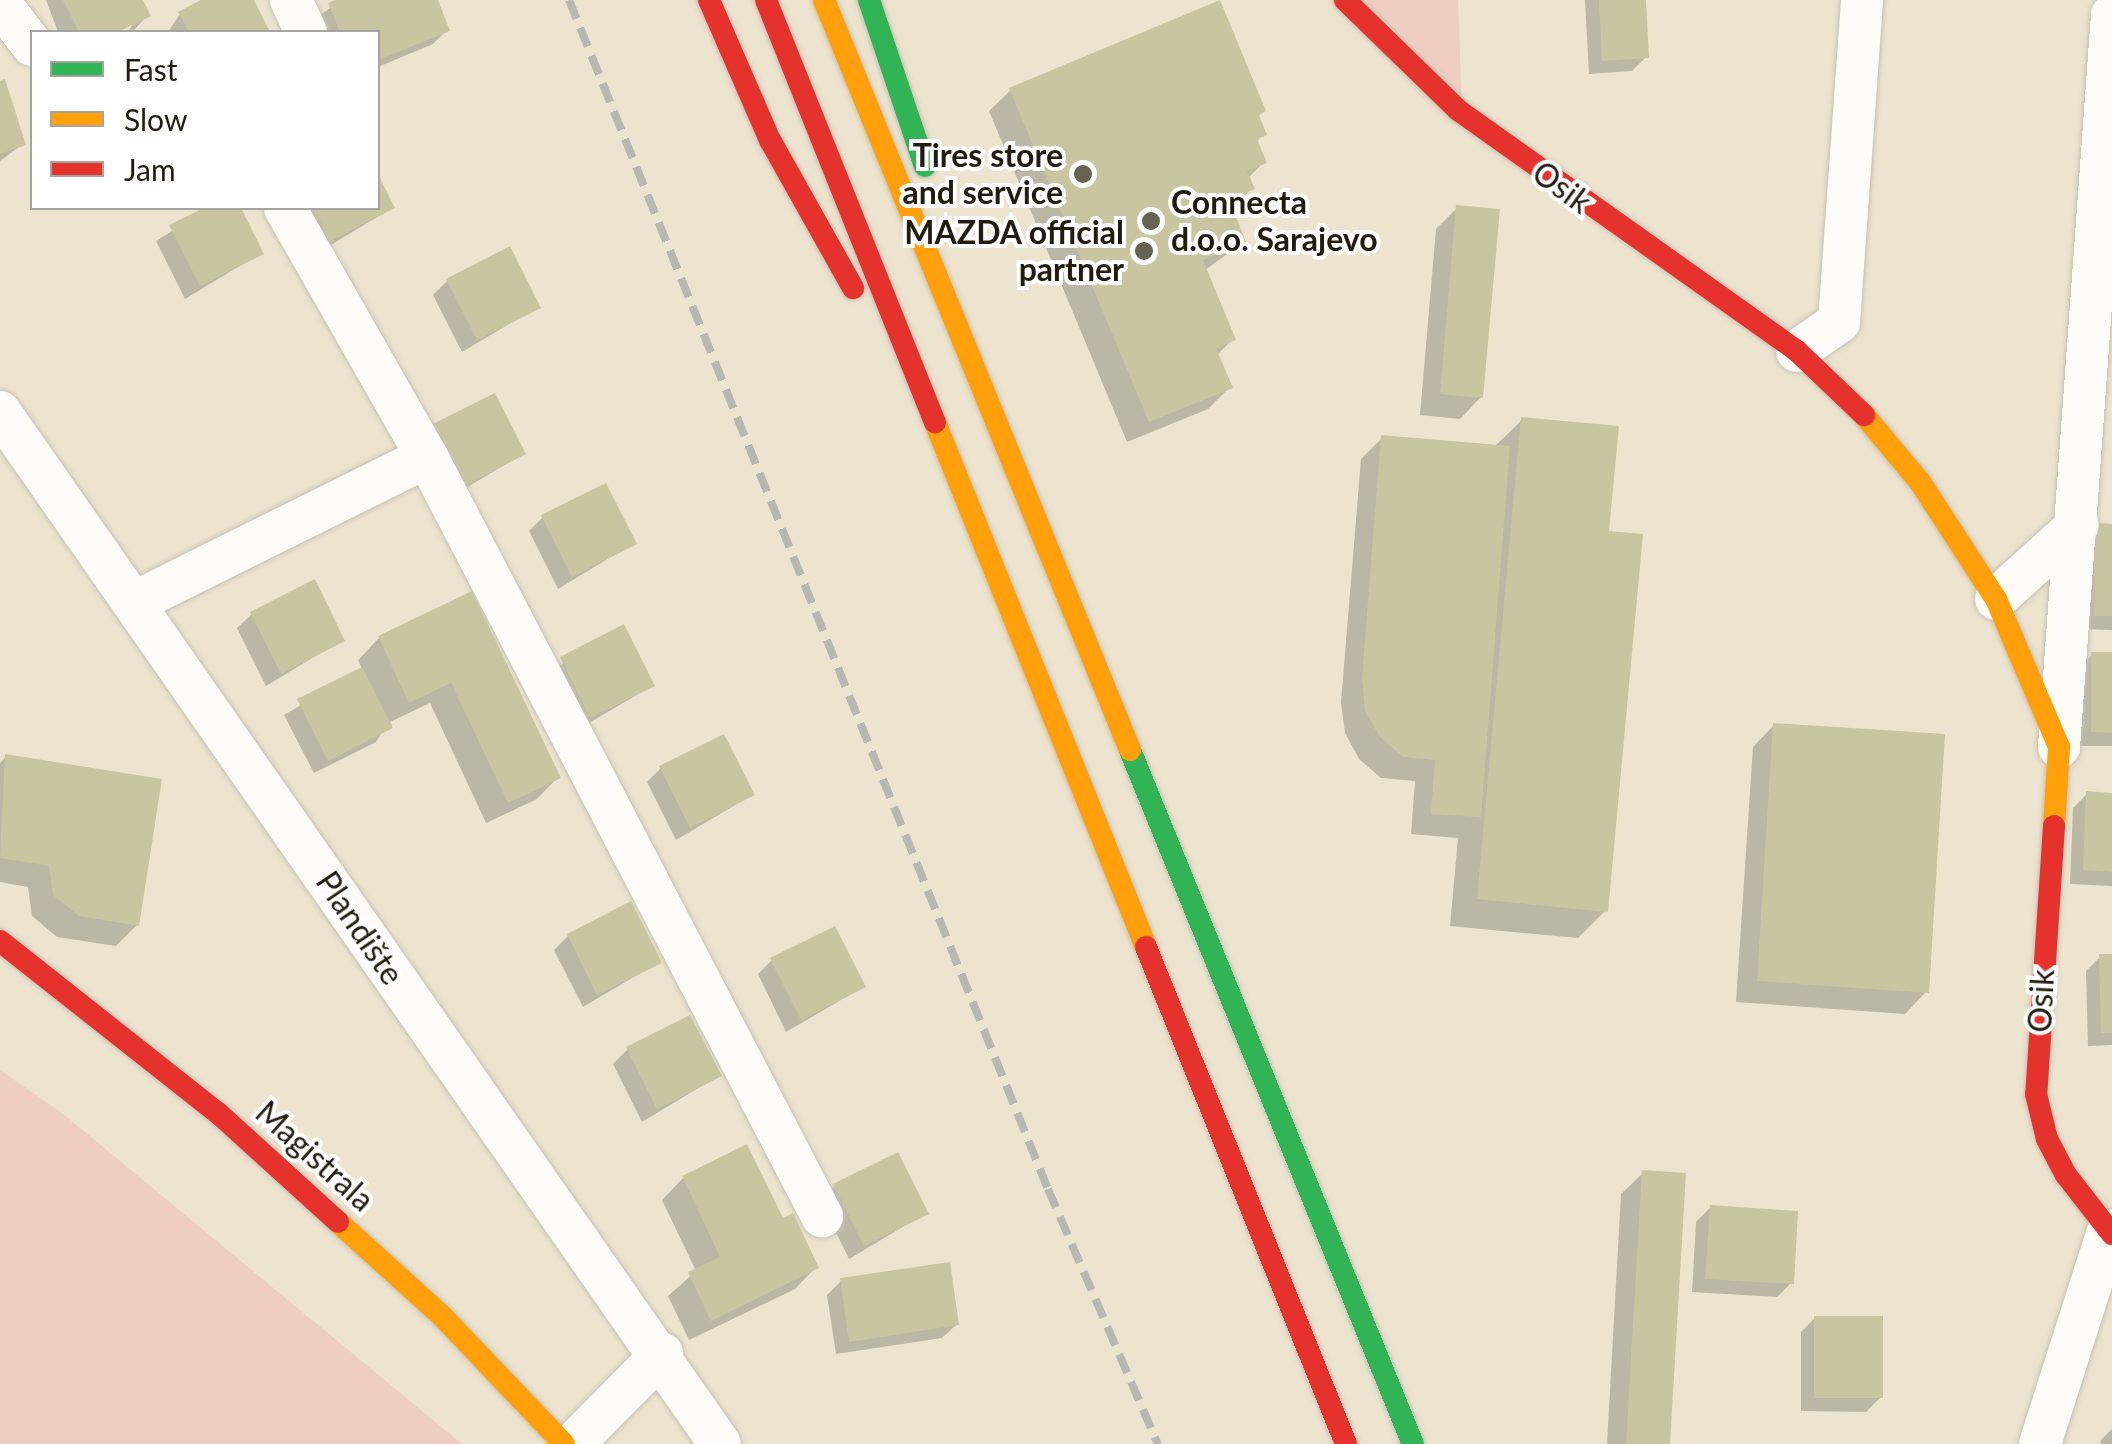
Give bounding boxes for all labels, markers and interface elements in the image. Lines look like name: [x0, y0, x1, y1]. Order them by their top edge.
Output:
legend: [30, 30, 380, 210]
text: Fast: [124, 51, 178, 87]
text: Slow: [124, 101, 187, 137]
place label: Tires store and service: [902, 137, 1063, 212]
text: Jam: [124, 151, 176, 187]
street label: Osik: [1525, 153, 1599, 221]
marker: Tires store and service: [1072, 163, 1094, 185]
place label: Connecta d.o.o. Sarajevo: [1171, 184, 1378, 259]
marker: Connecta d.o.o. Sarajevo: [1140, 210, 1162, 232]
place label: MAZDA official partner: [903, 214, 1124, 289]
marker: MAZDA official partner: [1133, 240, 1155, 262]
street label: Plandište: [308, 864, 412, 992]
street label: Osik: [2020, 968, 2062, 1034]
street label: Magistrala: [248, 1093, 382, 1219]

